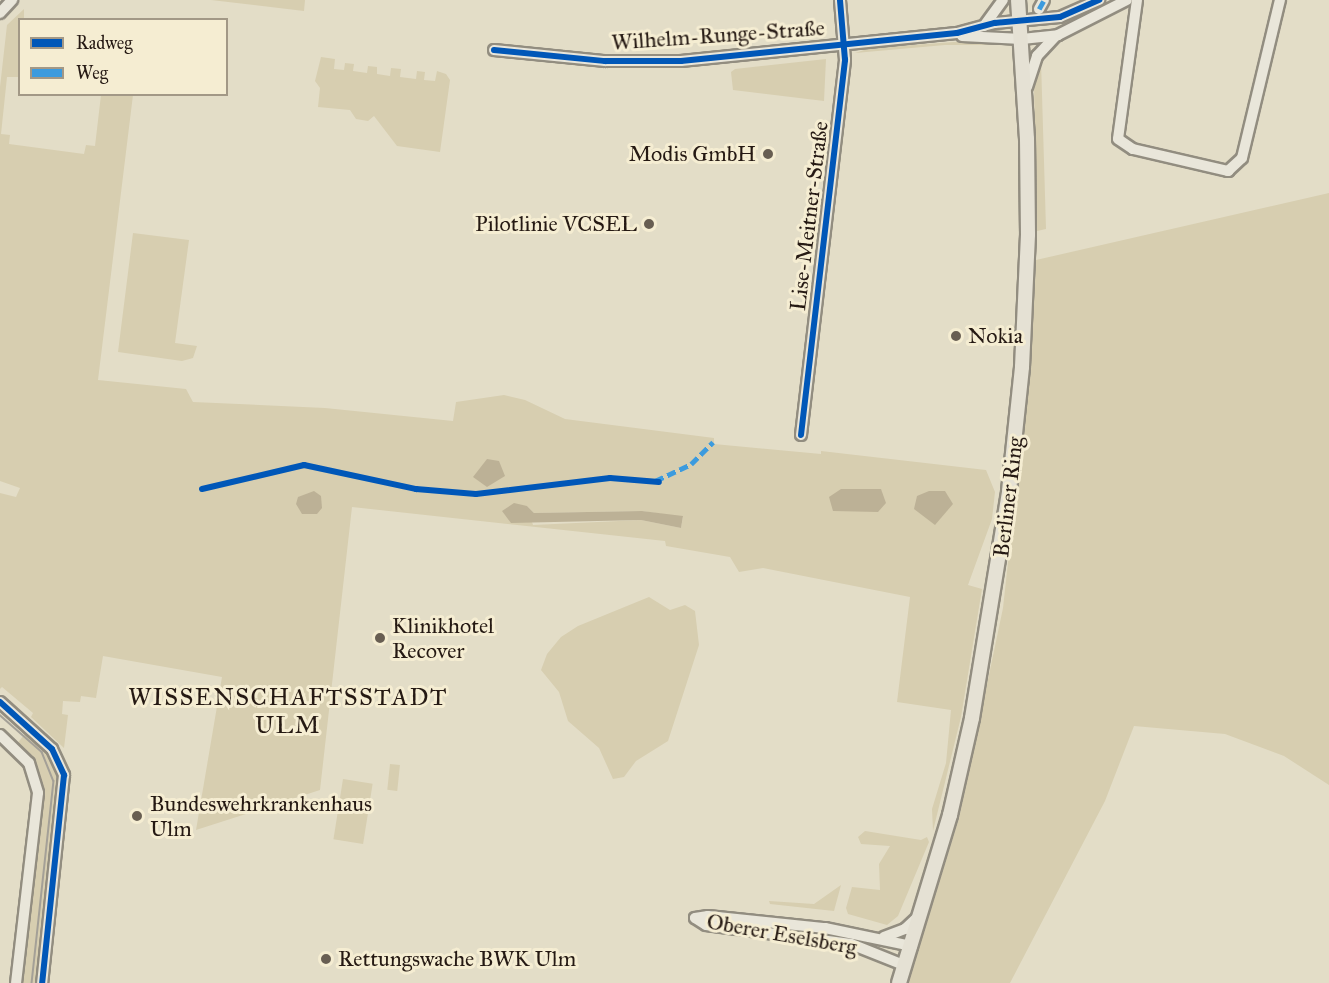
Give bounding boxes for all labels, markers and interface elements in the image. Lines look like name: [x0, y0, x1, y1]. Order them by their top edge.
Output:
street label: Wilhelm-Runge-Straße: [611, 14, 825, 56]
legend: [18, 18, 228, 96]
text: Radweg: [76, 32, 133, 54]
text: Weg: [76, 62, 108, 84]
street label: Lise-Meitner-Straße: [784, 120, 834, 312]
place label: Modis GmbH: [629, 141, 756, 167]
marker: Modis GmbH: [761, 147, 775, 161]
place label: Pilotlinie VCSEL: [475, 211, 637, 237]
marker: Pilotlinie VCSEL: [642, 217, 656, 231]
place label: Nokia: [968, 323, 1023, 349]
marker: Nokia: [949, 329, 963, 343]
street label: Berliner Ring: [987, 435, 1029, 559]
place label: Klinikhotel Recover: [392, 612, 494, 664]
marker: Klinikhotel Recover: [373, 631, 387, 645]
district label: WISSENSCHAFTSSTADT ULM: [128, 684, 448, 740]
place label: Bundeswehrkrankenhaus Ulm: [150, 790, 372, 842]
marker: Bundeswehrkrankenhaus Ulm: [128, 807, 146, 825]
street label: Oberer Eselsberg: [705, 908, 859, 960]
place label: Rettungswache BWK Ulm: [338, 946, 576, 972]
marker: Rettungswache BWK Ulm: [319, 952, 333, 966]

